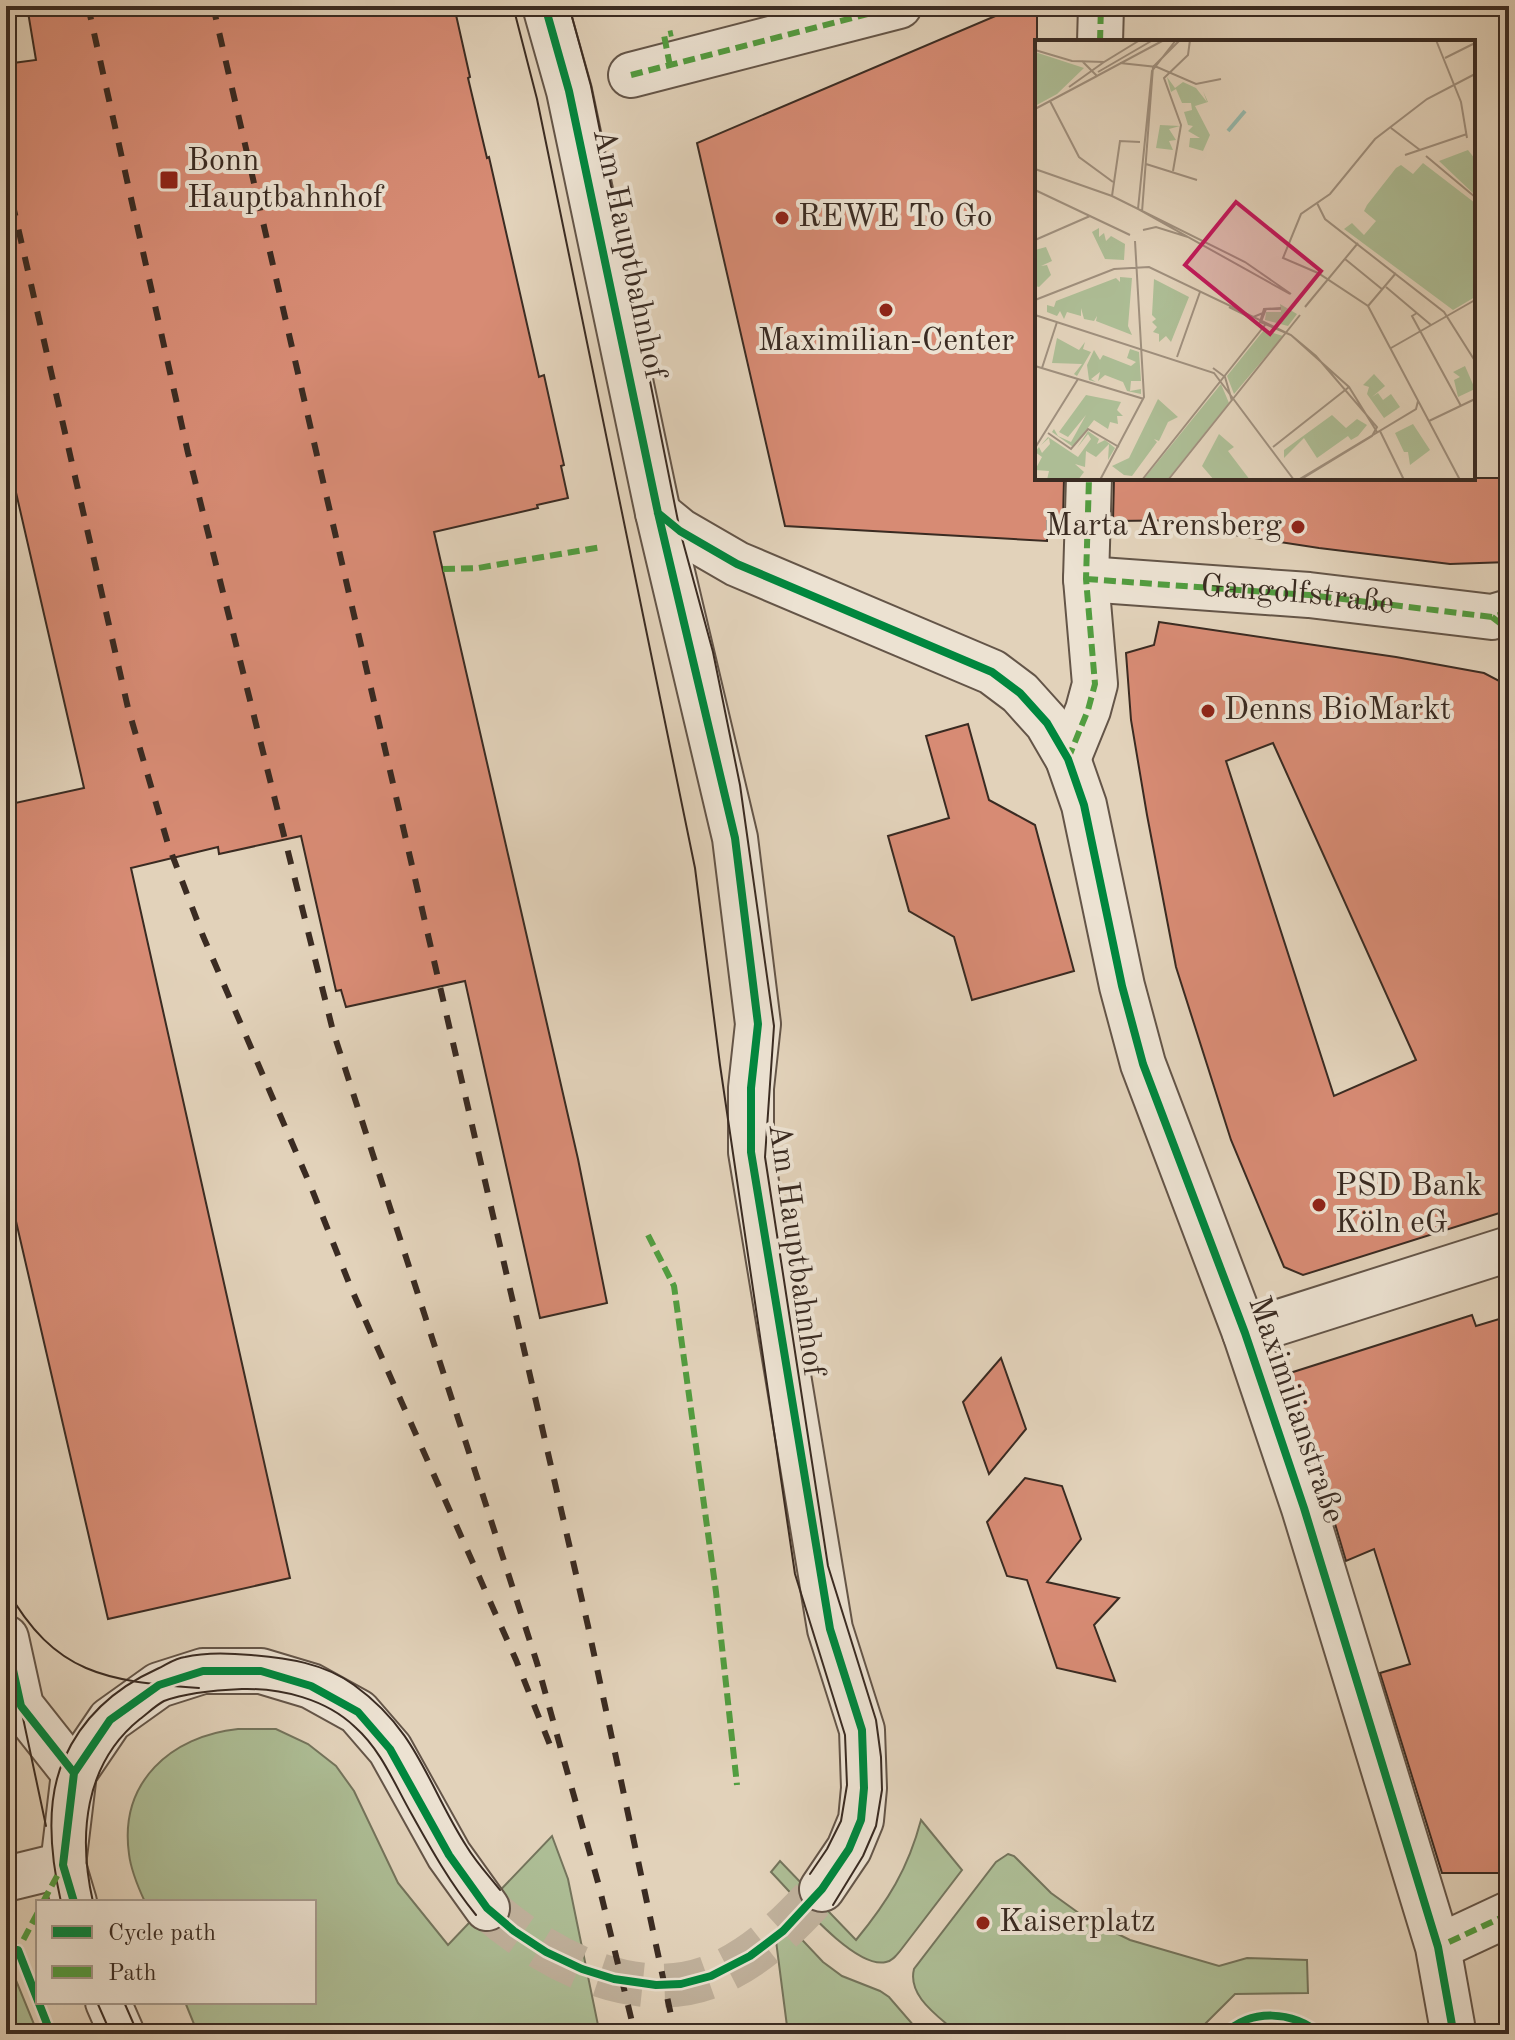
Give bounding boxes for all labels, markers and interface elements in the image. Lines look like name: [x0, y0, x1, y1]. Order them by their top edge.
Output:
inset map: [1035, 40, 1475, 480]
street label: Am Hauptbahnhof: [586, 126, 671, 384]
place label: Bonn Hauptbahnhof: [187, 146, 385, 215]
marker: Bonn Hauptbahnhof: [158, 169, 180, 191]
place label: REWE To Go: [798, 202, 993, 234]
marker: REWE To Go: [773, 209, 791, 227]
marker: Maximilian-Center: [877, 301, 895, 319]
place label: Maximilian-Center: [758, 326, 1014, 358]
place label: Marta Arensberg: [1045, 511, 1282, 543]
marker: Marta Arensberg: [1289, 518, 1307, 536]
street label: Gangolfstraße: [1200, 571, 1396, 621]
place label: Denns BioMarkt: [1224, 695, 1451, 727]
marker: Denns BioMarkt: [1199, 702, 1217, 720]
street label: Am Hauptbahnhof: [761, 1121, 829, 1380]
place label: PSD Bank Köln eG: [1335, 1171, 1482, 1240]
marker: PSD Bank Köln eG: [1310, 1196, 1328, 1214]
street label: Maximilianstraße: [1241, 1292, 1349, 1528]
legend: [36, 1900, 316, 2004]
place label: Kaiserplatz: [999, 1907, 1156, 1939]
marker: Kaiserplatz: [974, 1914, 992, 1932]
text: Cycle path: [108, 1922, 216, 1946]
text: Path: [108, 1962, 157, 1986]

